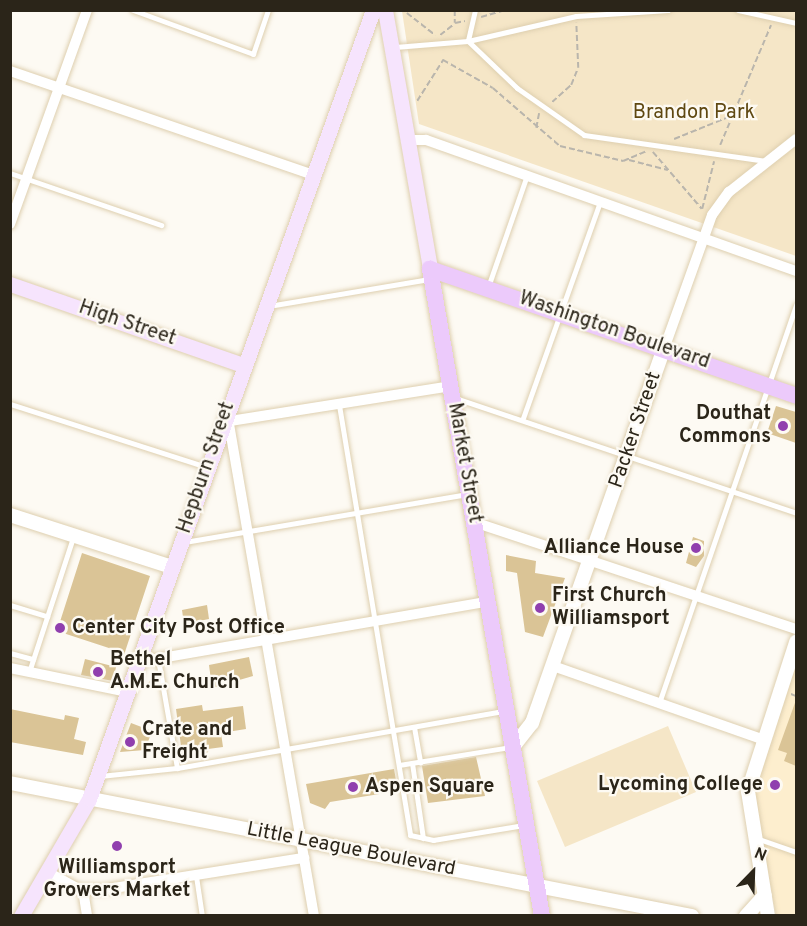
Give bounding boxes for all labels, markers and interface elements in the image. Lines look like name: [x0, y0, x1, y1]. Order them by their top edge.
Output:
park label: Brandon Park: [633, 101, 755, 125]
street label: Washington Boulevard: [515, 287, 713, 375]
street label: High Street: [75, 296, 179, 352]
street label: Packer Street: [605, 369, 667, 491]
street label: Hepburn Street: [173, 399, 241, 537]
street label: Market Street: [442, 401, 486, 525]
place label: Douthat Commons: [679, 402, 771, 449]
marker: Douthat Commons: [776, 419, 790, 433]
place label: Alliance House: [544, 536, 684, 560]
marker: Alliance House: [689, 541, 703, 555]
place label: First Church Williamsport: [552, 584, 670, 631]
marker: First Church Williamsport: [533, 601, 547, 615]
place label: Center City Post Office: [72, 616, 285, 640]
marker: Center City Post Office: [53, 621, 67, 635]
place label: Bethel A.M.E. Church: [110, 648, 240, 695]
marker: Bethel A.M.E. Church: [91, 665, 105, 679]
place label: Crate and Freight: [142, 718, 232, 765]
marker: Crate and Freight: [123, 735, 137, 749]
place label: Lycoming College: [598, 773, 763, 797]
place label: Aspen Square: [365, 775, 494, 799]
marker: Lycoming College: [768, 778, 782, 792]
marker: Aspen Square: [346, 780, 360, 794]
street label: Little League Boulevard: [244, 818, 458, 882]
marker: Williamsport Growers Market: [110, 839, 124, 853]
north arrow: [723, 842, 783, 902]
text: N: [751, 844, 769, 867]
place label: Williamsport Growers Market: [44, 856, 190, 903]

